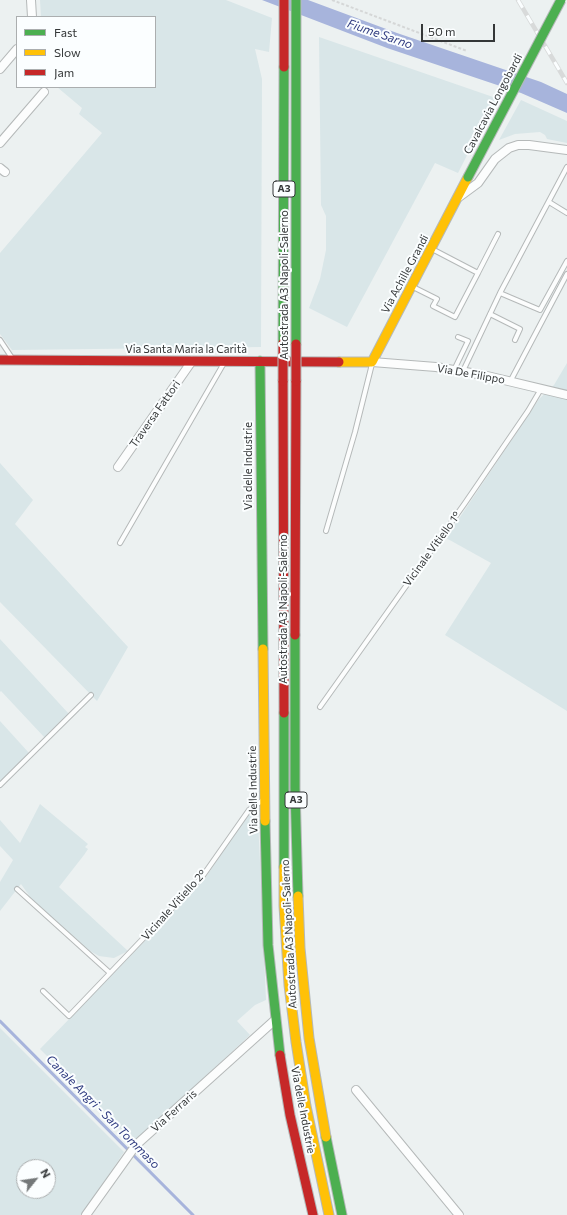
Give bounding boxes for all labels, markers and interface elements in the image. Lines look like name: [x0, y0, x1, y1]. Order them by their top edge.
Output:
legend: [16, 16, 156, 88]
water label: Fiume Sarno: [346, 16, 414, 52]
scale bar: [423, 16, 497, 42]
text: 50 m: [428, 24, 456, 38]
text: Fast: [54, 25, 77, 39]
text: Slow: [54, 45, 81, 59]
street label: Cavalcavia Longobardi: [461, 52, 525, 156]
text: Jam: [54, 65, 74, 79]
road number: A3: [273, 181, 295, 197]
street label: Autostrada A3 Napoli-Salerno: [277, 210, 291, 360]
street label: Via Achille Grandi: [379, 232, 431, 316]
street label: Via Santa Maria la Carità: [125, 342, 247, 356]
street label: Via De Filippo: [436, 362, 506, 386]
street label: Traversa Fattori: [127, 378, 183, 450]
street label: Via delle Industrie: [241, 422, 255, 510]
street label: Vicinale Vitiello 1°: [400, 509, 464, 589]
street label: Autostrada A3 Napoli-Salerno: [276, 534, 290, 684]
street label: Via delle Industrie: [246, 746, 260, 834]
road number: A3: [285, 792, 307, 808]
street label: Autostrada A3 Napoli-Salerno: [278, 859, 300, 1009]
street label: Vicinale Vitiello 2°: [139, 867, 209, 943]
water label: Canale Angri - San Tommaso: [43, 1052, 163, 1172]
street label: Via delle Industrie: [288, 1065, 318, 1155]
street label: Via Ferraris: [148, 1087, 200, 1135]
north arrow: [16, 1159, 56, 1199]
text: N: [38, 1166, 54, 1180]

